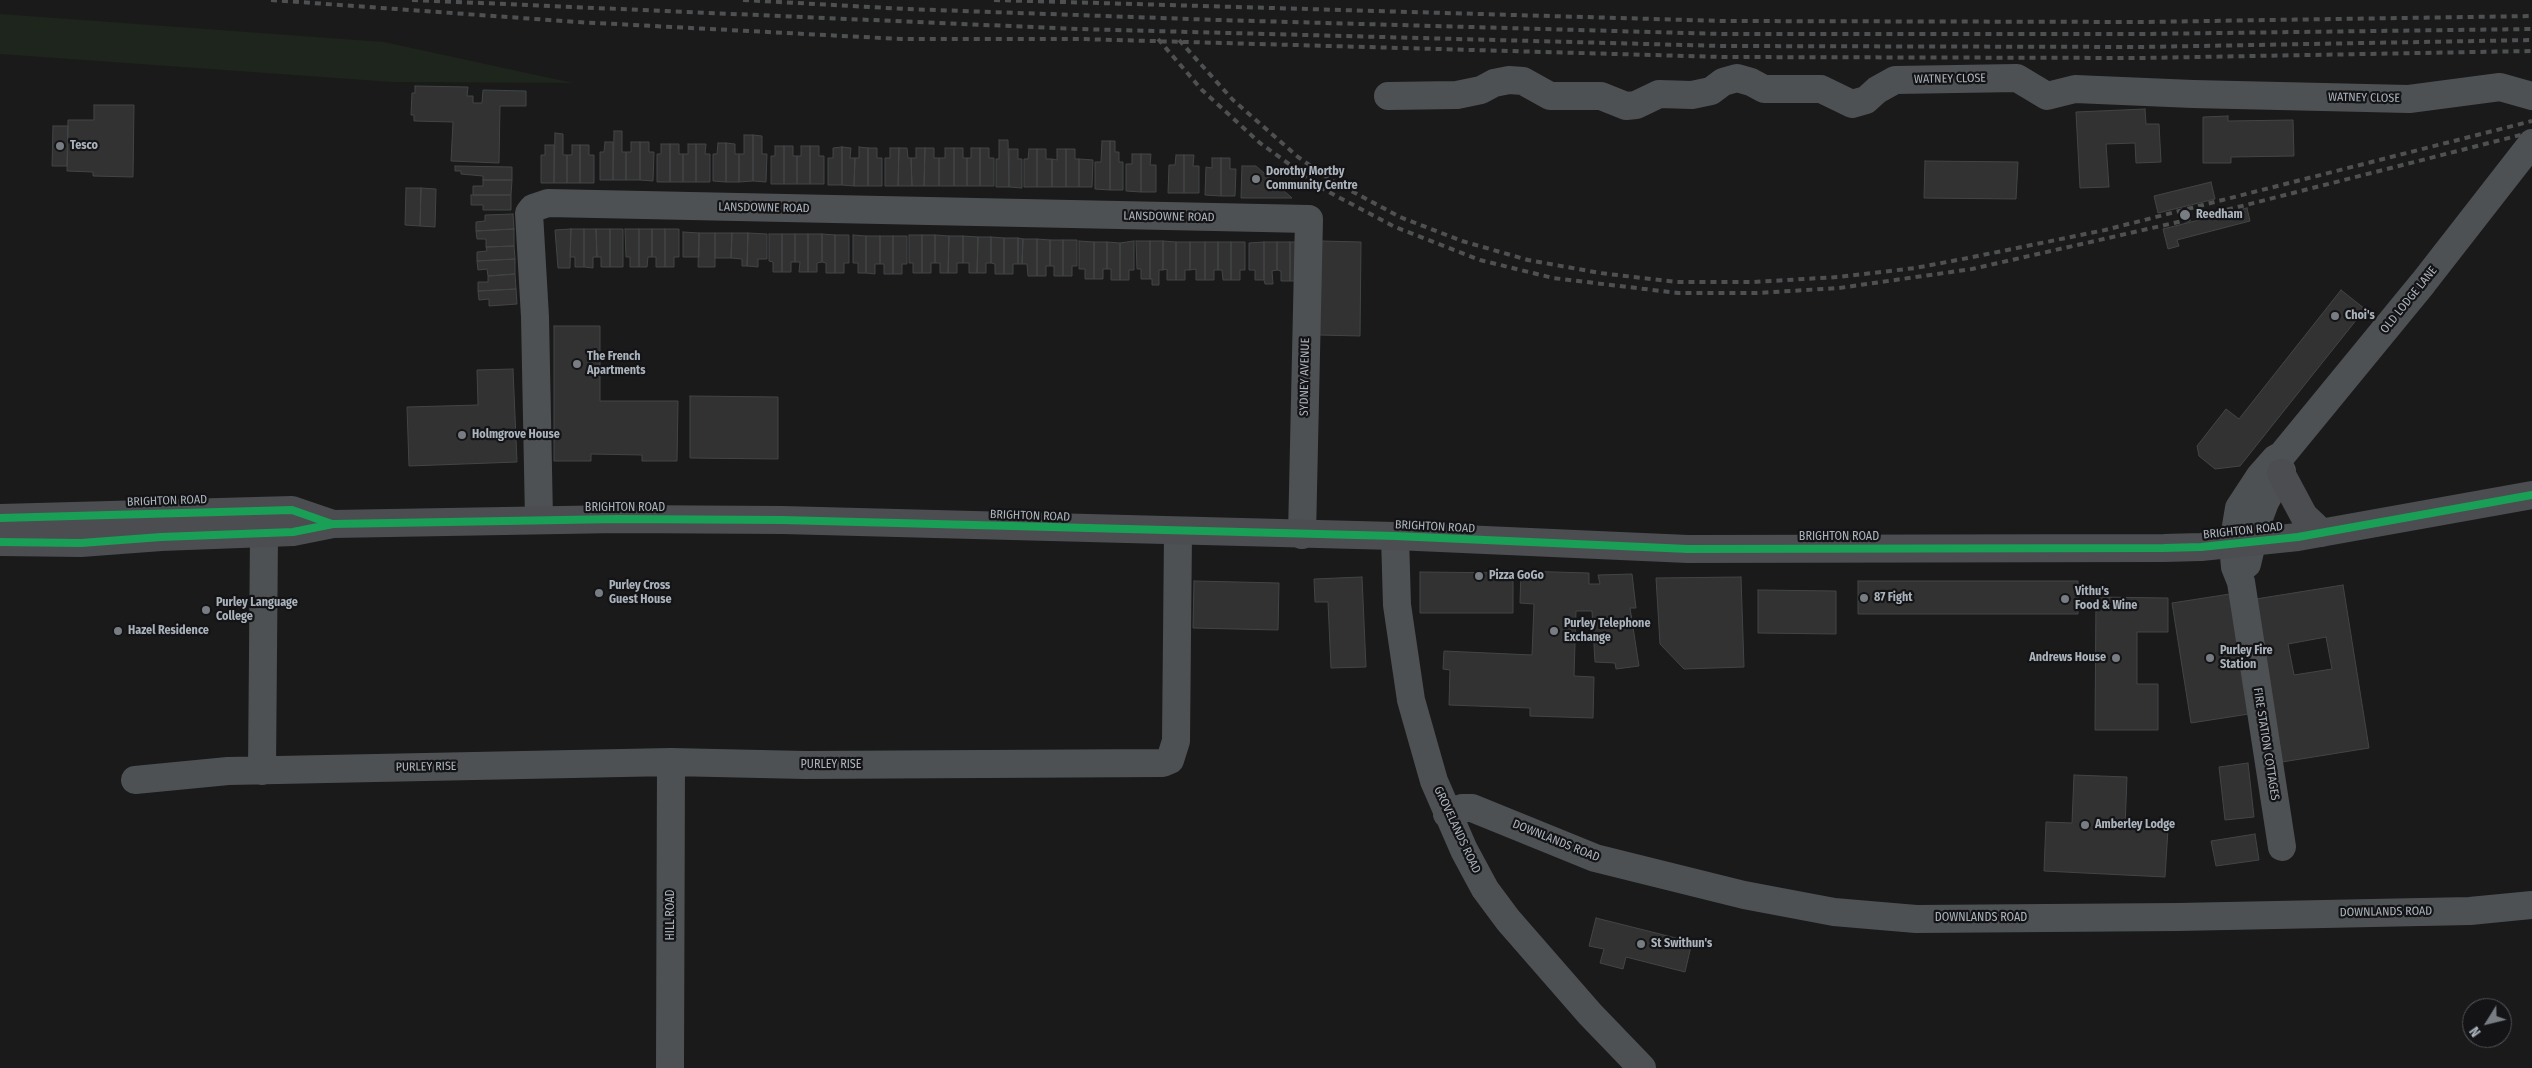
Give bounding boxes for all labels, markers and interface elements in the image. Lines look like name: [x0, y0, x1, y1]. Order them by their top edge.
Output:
street label: WATNEY CLOSE: [1914, 71, 1986, 87]
street label: WATNEY CLOSE: [2328, 90, 2400, 106]
place label: Tesco: [70, 139, 98, 153]
marker: Tesco: [54, 140, 66, 152]
place label: Dorothy Mortby Community Centre: [1266, 165, 1358, 193]
marker: Dorothy Mortby Community Centre: [1250, 173, 1262, 185]
street label: LANSDOWNE ROAD: [718, 200, 810, 216]
marker: Reedham: [2178, 208, 2192, 222]
place label: Reedham: [2196, 208, 2243, 222]
street label: LANSDOWNE ROAD: [1123, 209, 1215, 225]
street label: OLD LODGE LANE: [2378, 264, 2440, 336]
place label: Choi's: [2345, 309, 2375, 323]
marker: Choi's: [2329, 310, 2341, 322]
street label: SYDNEY AVENUE: [1297, 338, 1313, 416]
place label: The French Apartments: [587, 350, 646, 378]
marker: The French Apartments: [571, 358, 583, 370]
place label: Holmgrove House: [472, 428, 560, 442]
marker: Holmgrove House: [456, 429, 468, 441]
street label: BRIGHTON ROAD: [127, 492, 207, 510]
street label: BRIGHTON ROAD: [585, 501, 665, 515]
street label: BRIGHTON ROAD: [990, 507, 1070, 525]
street label: BRIGHTON ROAD: [1395, 518, 1475, 536]
street label: BRIGHTON ROAD: [2202, 520, 2284, 542]
street label: BRIGHTON ROAD: [1799, 530, 1879, 544]
place label: Pizza GoGo: [1489, 569, 1544, 583]
marker: Pizza GoGo: [1473, 570, 1485, 582]
place label: Purley Cross Guest House: [609, 579, 672, 607]
place label: Vithu's Food & Wine: [2075, 585, 2137, 613]
marker: Purley Cross Guest House: [593, 587, 605, 599]
place label: 87 Fight: [1874, 591, 1912, 605]
marker: 87 Fight: [1858, 592, 1870, 604]
marker: Vithu's Food & Wine: [2059, 593, 2071, 605]
place label: Purley Language College: [216, 596, 298, 624]
marker: Purley Language College: [200, 604, 212, 616]
place label: Purley Telephone Exchange: [1564, 617, 1650, 645]
place label: Hazel Residence: [128, 624, 209, 638]
marker: Hazel Residence: [112, 625, 124, 637]
marker: Purley Telephone Exchange: [1548, 625, 1560, 637]
place label: Purley Fire Station: [2220, 644, 2273, 672]
place label: Andrews House: [2029, 651, 2106, 665]
marker: Andrews House: [2110, 652, 2122, 664]
marker: Purley Fire Station: [2204, 652, 2216, 664]
street label: FIRE STATION COTTAGES: [2250, 687, 2282, 801]
street label: PURLEY RISE: [801, 758, 861, 772]
street label: PURLEY RISE: [395, 759, 457, 775]
street label: GROVELANDS ROAD: [1431, 784, 1483, 876]
street label: DOWNLANDS ROAD: [1510, 817, 1602, 865]
place label: Amberley Lodge: [2095, 818, 2175, 832]
marker: Amberley Lodge: [2079, 819, 2091, 831]
street label: HILL ROAD: [664, 890, 678, 940]
street label: DOWNLANDS ROAD: [2340, 904, 2432, 920]
street label: DOWNLANDS ROAD: [1935, 911, 2027, 925]
place label: St Swithun's: [1651, 937, 1712, 951]
marker: St Swithun's: [1635, 938, 1647, 950]
north arrow: [2462, 998, 2512, 1048]
text: N: [2466, 1023, 2485, 1040]

